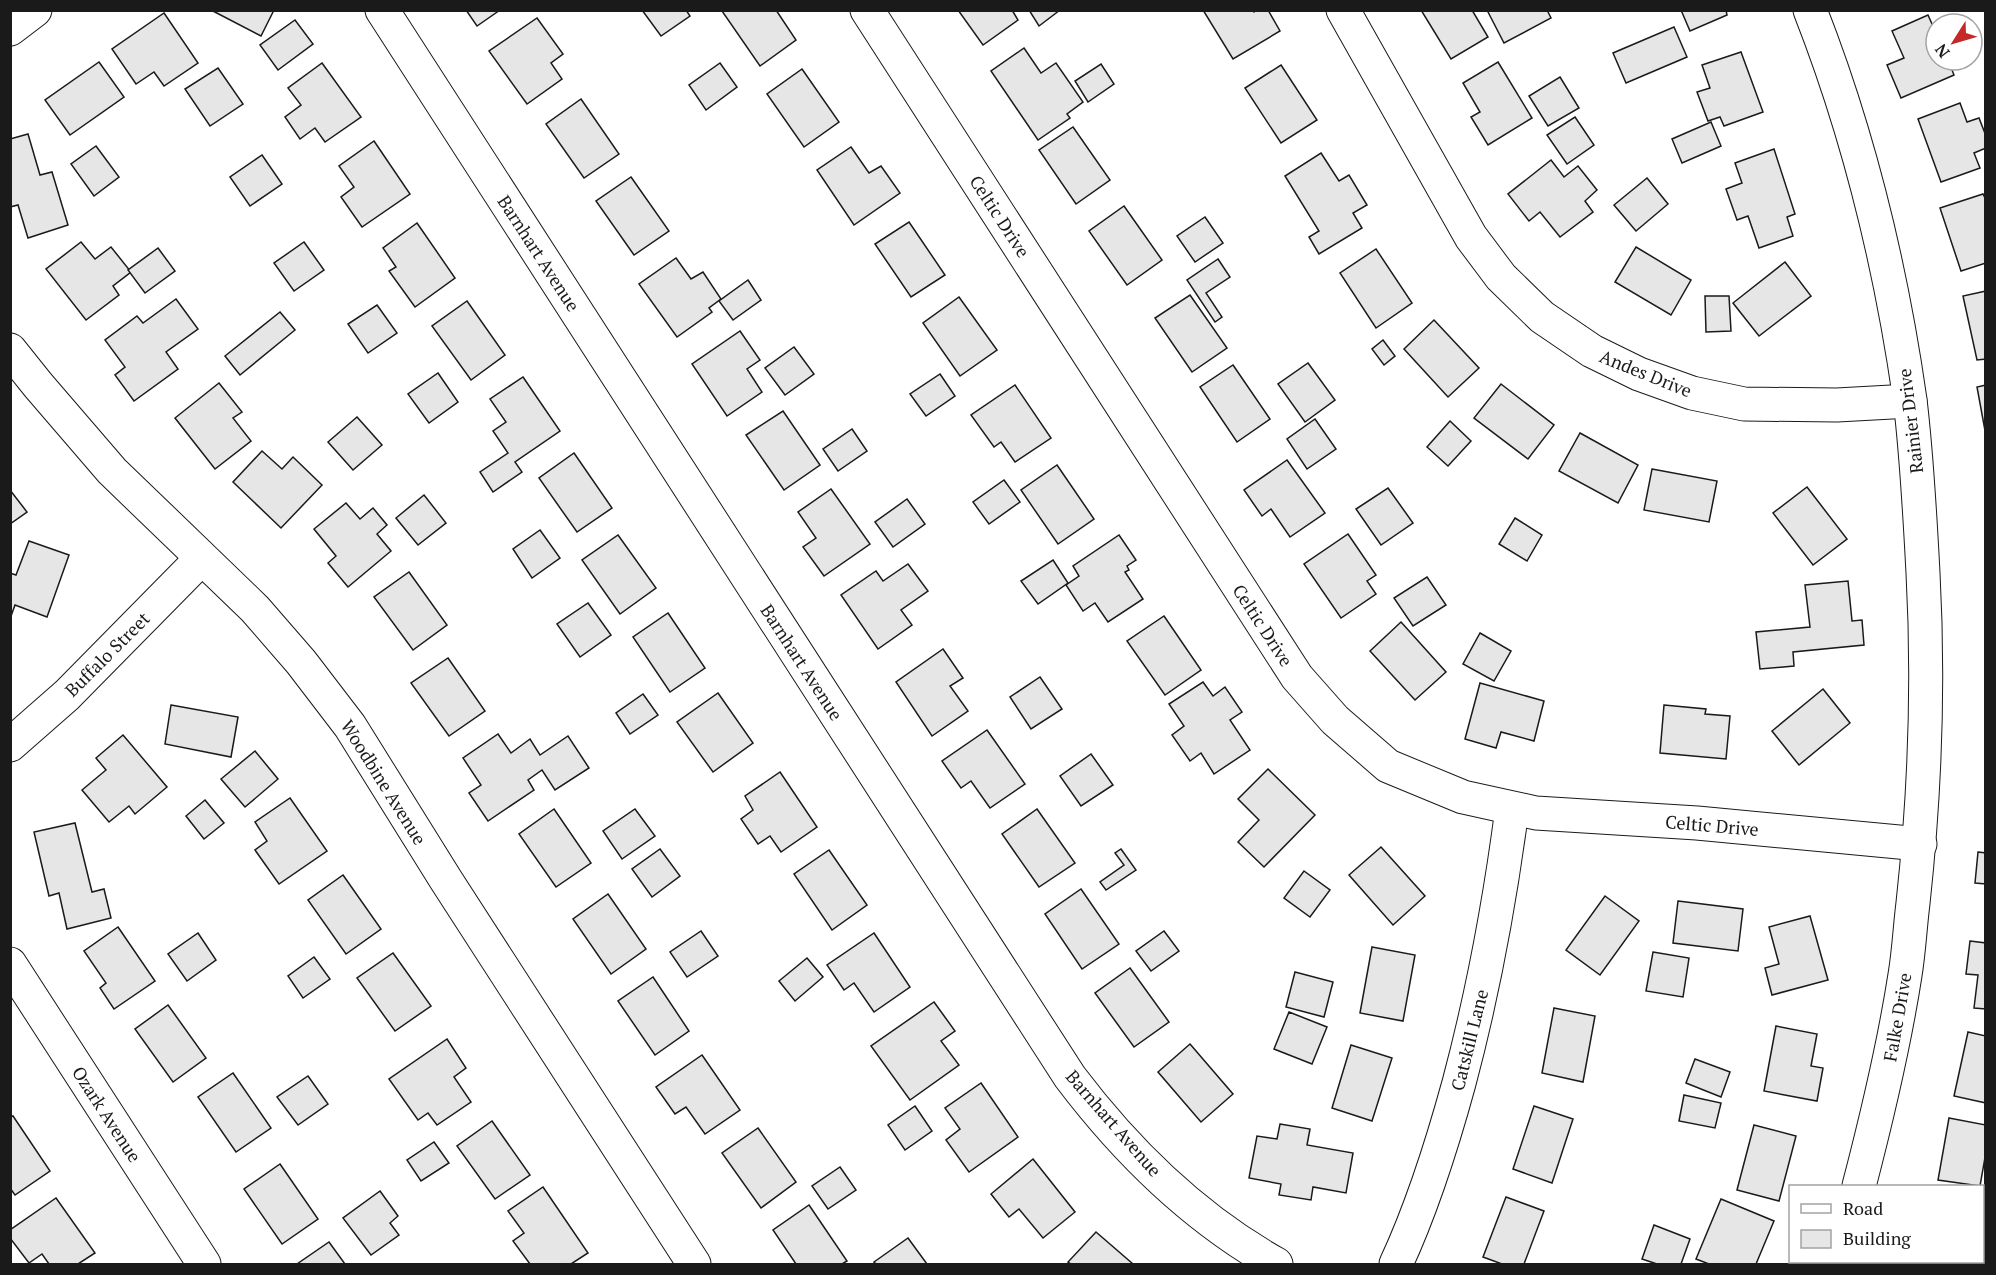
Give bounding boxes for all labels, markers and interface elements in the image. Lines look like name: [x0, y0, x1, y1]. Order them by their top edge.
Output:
north arrow: [1924, 12, 1984, 72]
text: N: [1930, 40, 1954, 62]
street label: Celtic Drive: [964, 170, 1036, 262]
street label: Barnhart Avenue: [492, 190, 586, 316]
street label: Andes Drive: [1596, 344, 1696, 402]
street label: Rainier Drive: [1892, 367, 1928, 475]
street label: Celtic Drive: [1227, 579, 1299, 671]
street label: Barnhart Avenue: [755, 599, 849, 725]
street label: Buffalo Street: [59, 606, 155, 702]
street label: Woodbine Avenue: [336, 715, 432, 849]
street label: Celtic Drive: [1664, 809, 1760, 841]
street label: Falke Drive: [1877, 971, 1917, 1063]
street label: Catskill Lane: [1445, 987, 1493, 1093]
street label: Ozark Avenue: [67, 1061, 147, 1167]
street label: Barnhart Avenue: [1061, 1065, 1167, 1181]
legend: [1789, 1185, 1984, 1263]
text: Road: [1843, 1196, 1883, 1220]
text: Building: [1843, 1226, 1911, 1250]

